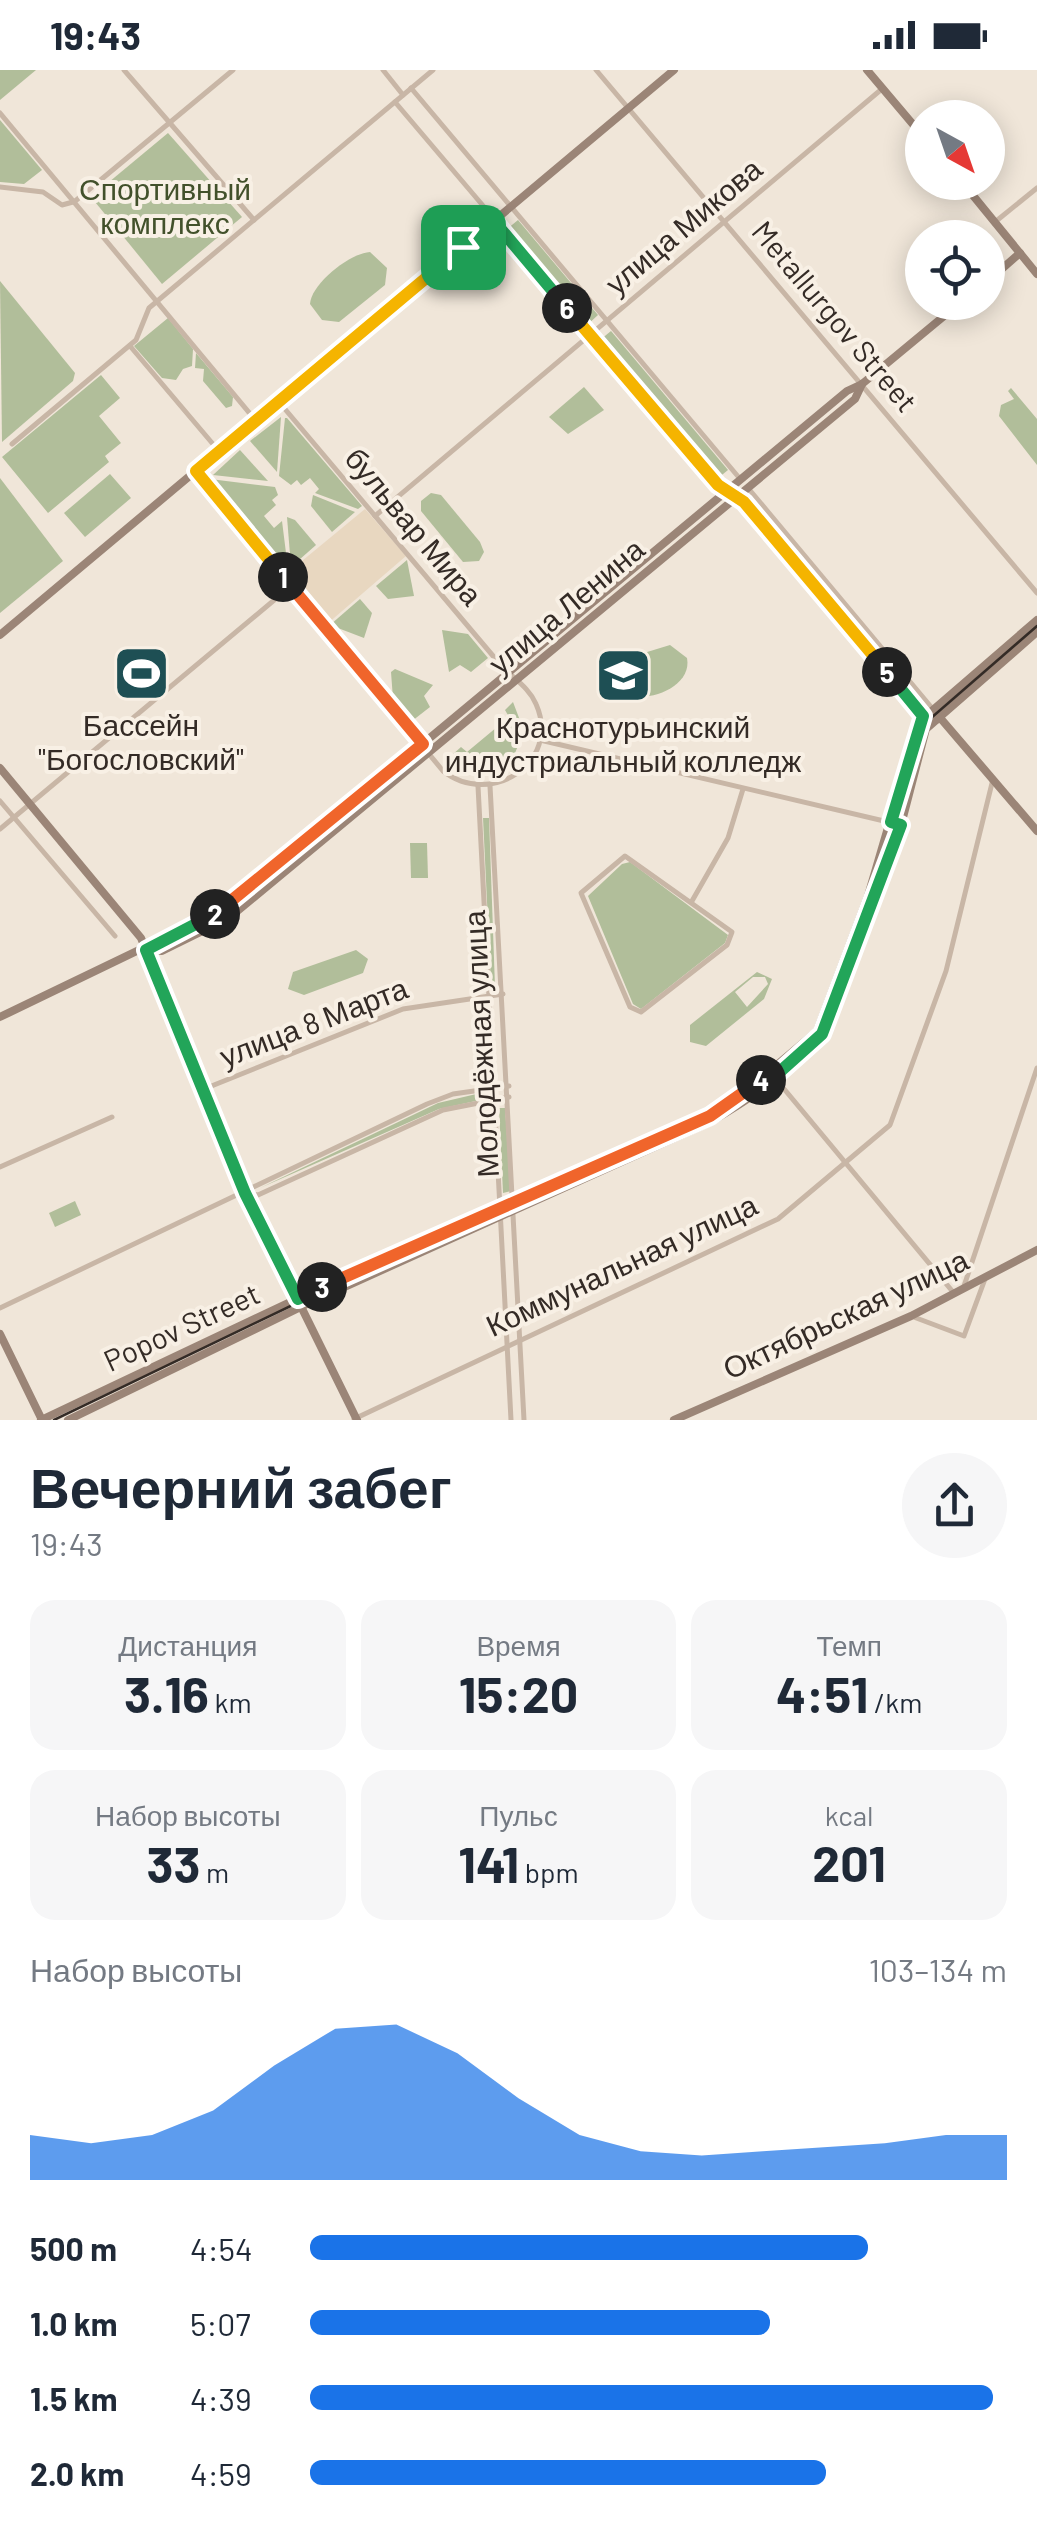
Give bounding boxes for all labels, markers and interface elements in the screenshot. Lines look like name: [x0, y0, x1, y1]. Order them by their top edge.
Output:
text: 19:43: [50, 12, 141, 58]
north arrow: [905, 100, 1005, 200]
map controls: [905, 100, 1005, 320]
street label: улица Микова: [597, 150, 768, 301]
park label: Спортивный комплекс: [79, 170, 251, 240]
pin: [421, 205, 506, 290]
street label: Metallurgov Street: [745, 213, 926, 418]
icon: arrive: [436, 220, 491, 275]
button: locate: [905, 220, 1005, 320]
pin: 6: [542, 283, 592, 333]
text: 6: [559, 291, 575, 325]
street label: бульвар Мира: [338, 440, 491, 612]
street label: улица Ленина: [481, 530, 651, 681]
pin: 1: [258, 552, 308, 602]
text: 1: [278, 560, 288, 594]
sports icon: Бассейн "Богословский": [111, 644, 171, 704]
school or university icon: Краснотурьинский индустриальный колледж: [593, 645, 653, 705]
pin: 5: [862, 647, 912, 697]
text: 5: [879, 655, 895, 689]
place label: Бассейн "Богословский": [38, 706, 244, 776]
place label: Краснотурьинский индустриальный колледж: [445, 708, 801, 778]
pin: 2: [190, 889, 240, 939]
text: 2: [207, 897, 223, 931]
street label: Молодёжная улица: [455, 909, 505, 1179]
street label: улица 8 Марта: [214, 969, 413, 1073]
pin: 4: [736, 1055, 786, 1105]
text: 4: [753, 1063, 769, 1097]
street label: Коммунальная улица: [480, 1185, 763, 1343]
street label: Октябрьская улица: [717, 1240, 974, 1386]
pin: 3: [297, 1262, 347, 1312]
text: 3: [314, 1270, 330, 1304]
street label: Popov Street: [97, 1274, 265, 1378]
text: Вечерний забег: [30, 1453, 452, 1519]
button: share: [902, 1453, 1007, 1558]
text: 19:43: [30, 1524, 103, 1562]
text: Дистанция: [118, 1628, 257, 1662]
text: Время: [476, 1628, 561, 1662]
text: Темп: [816, 1628, 882, 1662]
text: 3.16: [124, 1663, 209, 1723]
text: 15:20: [459, 1663, 578, 1723]
text: 4:51: [776, 1663, 868, 1723]
text: km: [209, 1685, 252, 1719]
text: /km: [868, 1685, 922, 1719]
text: Набор высоты: [95, 1798, 281, 1832]
text: Пульс: [479, 1798, 558, 1832]
text: kcal: [825, 1798, 874, 1832]
text: 201: [812, 1832, 886, 1892]
text: 33: [146, 1833, 200, 1893]
text: 141: [458, 1833, 519, 1893]
text: m: [200, 1855, 229, 1889]
text: bpm: [519, 1855, 579, 1889]
text: Набор высоты: [30, 1950, 242, 1988]
text: 103–134 m: [869, 1950, 1007, 1988]
text: 500 m: [30, 2229, 117, 2267]
text: 4:54: [190, 2229, 253, 2267]
text: 1.0 km: [30, 2304, 118, 2342]
text: 5:07: [190, 2304, 251, 2342]
text: 1.5 km: [30, 2379, 117, 2417]
text: 4:39: [190, 2379, 252, 2417]
text: 2.0 km: [30, 2454, 124, 2492]
text: 4:59: [190, 2454, 252, 2492]

